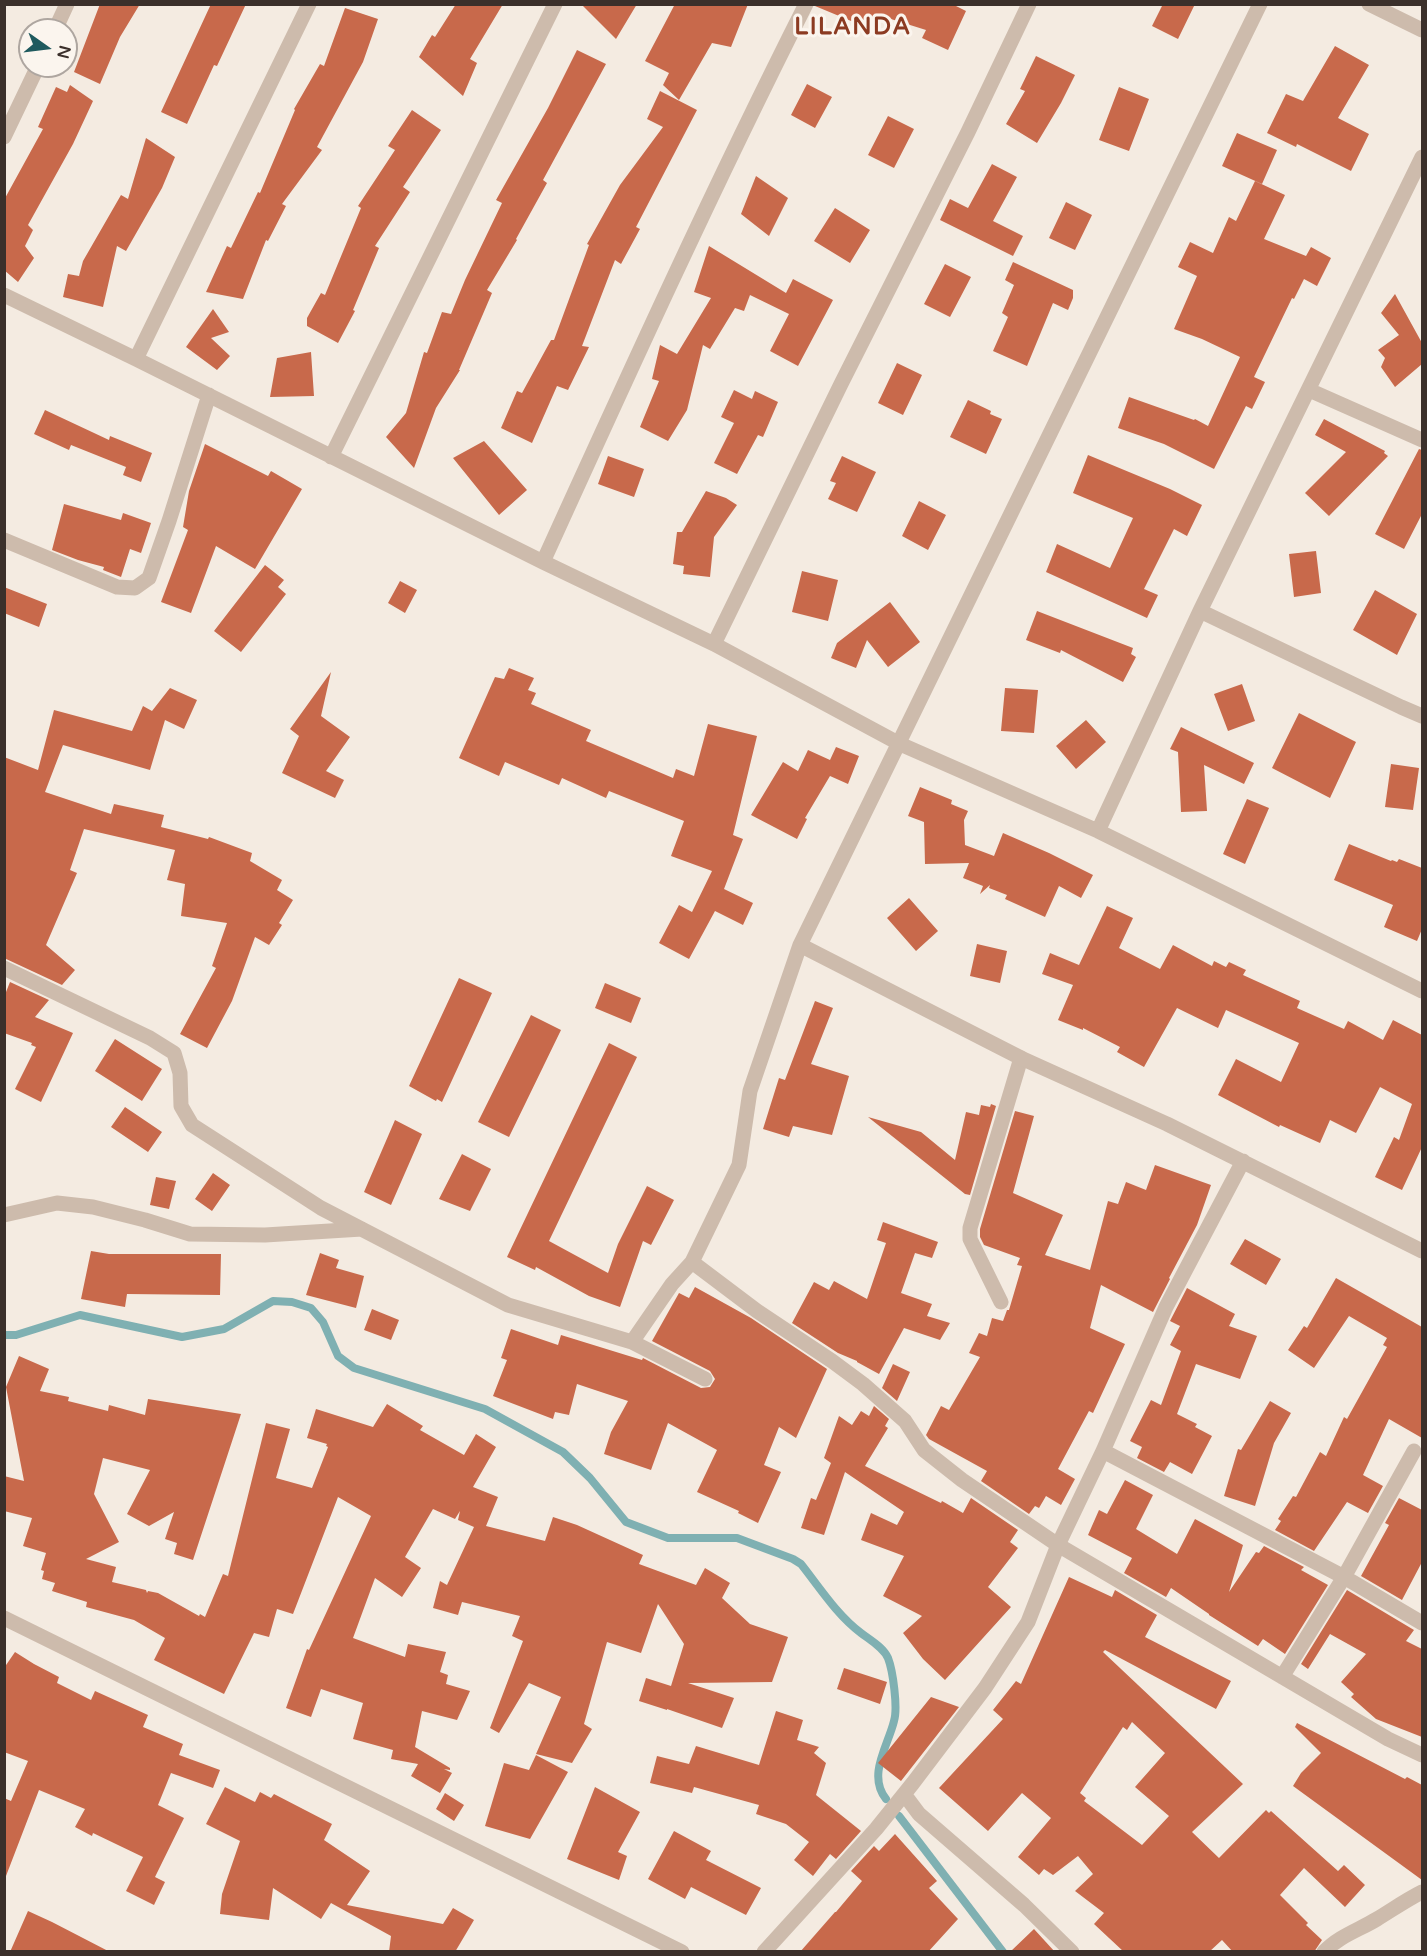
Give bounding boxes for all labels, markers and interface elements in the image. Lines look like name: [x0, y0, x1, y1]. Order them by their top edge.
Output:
district label: LILANDA: [794, 14, 912, 42]
north arrow: [18, 18, 78, 78]
text: N: [52, 43, 75, 61]

